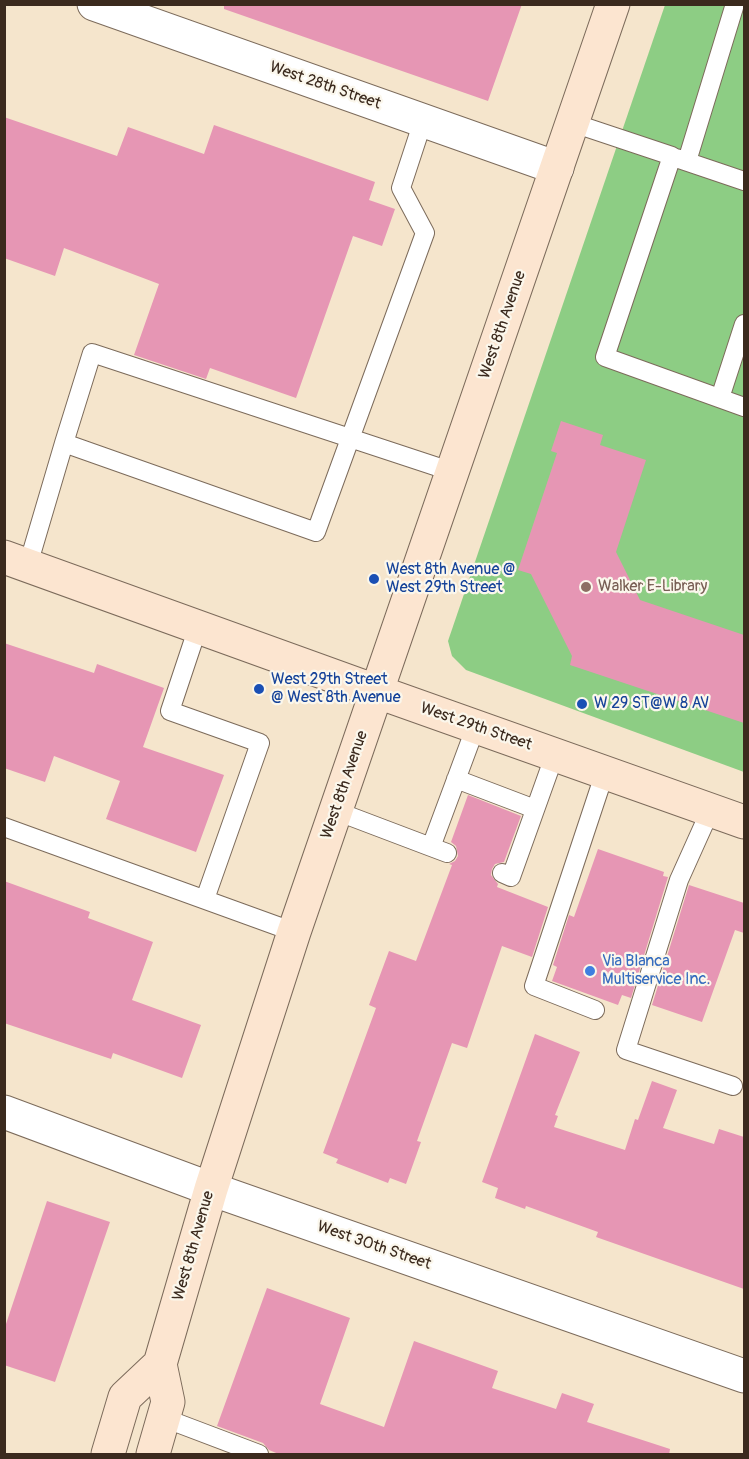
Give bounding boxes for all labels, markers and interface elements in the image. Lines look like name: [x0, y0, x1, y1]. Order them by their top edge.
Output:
street label: West 28th Street: [267, 58, 383, 114]
street label: West 8th Avenue: [475, 268, 531, 382]
place label: West 8th Avenue @ West 29th Street: [386, 560, 516, 598]
marker: West 8th Avenue @ West 29th Street: [367, 572, 381, 586]
place label: Walker E-Library: [598, 577, 707, 597]
marker: Walker E-Library: [579, 580, 593, 594]
place label: West 29th Street @ West 8th Avenue: [271, 670, 401, 708]
marker: West 29th Street @ West 8th Avenue: [252, 682, 266, 696]
place label: W 29 ST@W 8 AV: [594, 694, 709, 714]
marker: W 29 ST@W 8 AV: [575, 697, 589, 711]
street label: West 29th Street: [418, 699, 534, 755]
street label: West 8th Avenue: [317, 728, 373, 842]
place label: Via Blanca Multiservice Inc.: [602, 952, 710, 990]
marker: Via Blanca Multiservice Inc.: [583, 964, 597, 978]
street label: West 8th Avenue: [169, 1189, 219, 1303]
street label: West 30th Street: [314, 1218, 434, 1274]

